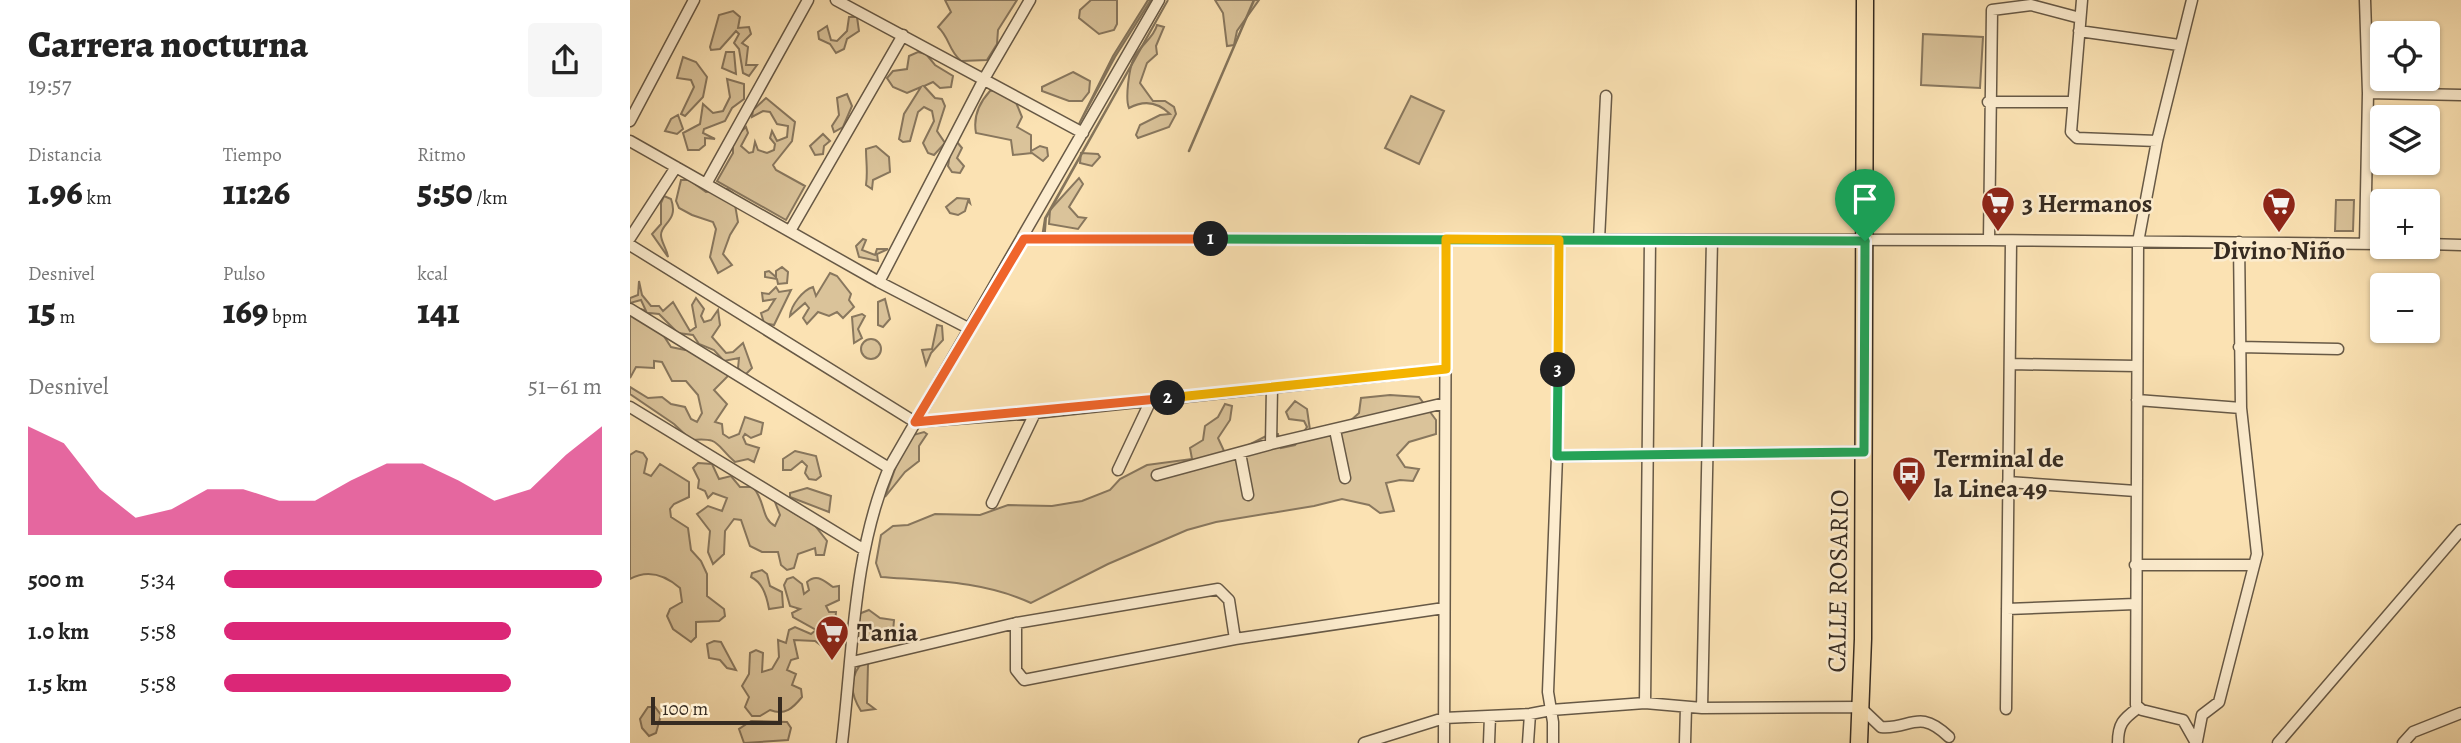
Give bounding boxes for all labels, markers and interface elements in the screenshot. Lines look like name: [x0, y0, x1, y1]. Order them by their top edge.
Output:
text: Carrera nocturna: [28, 18, 309, 70]
map controls: [2370, 21, 2440, 343]
button: locate: [2370, 21, 2440, 91]
button: share: [528, 23, 602, 97]
text: 19:57: [28, 70, 71, 101]
button: layers: [2370, 105, 2440, 175]
text: Distancia: [28, 142, 102, 168]
text: Tiempo: [223, 142, 282, 168]
text: Ritmo: [417, 142, 466, 168]
text: 1.96: [28, 168, 83, 216]
text: 11:26: [223, 168, 290, 216]
text: 5:50: [417, 168, 472, 216]
pin: [1835, 169, 1895, 241]
icon: arrive: [1846, 180, 1884, 218]
supermarket icon: 3 Hermanos: [1979, 184, 2017, 233]
text: km: [83, 185, 112, 211]
text: /km: [472, 185, 508, 211]
supermarket icon: Divino Niño: [2260, 185, 2298, 234]
place label: 3 Hermanos: [2022, 186, 2152, 221]
button: +: [2370, 189, 2440, 259]
pin: 1: [1194, 222, 1228, 256]
text: 1: [1207, 225, 1214, 251]
place label: Divino Niño: [2213, 233, 2345, 268]
text: Desnivel: [28, 261, 95, 287]
text: Pulso: [223, 261, 265, 287]
text: kcal: [417, 261, 448, 287]
button: −: [2370, 273, 2440, 343]
text: 15: [28, 287, 56, 335]
text: 169: [223, 287, 268, 335]
text: 141: [417, 287, 460, 335]
text: m: [56, 304, 75, 330]
text: bpm: [268, 304, 308, 330]
pin: 3: [1541, 352, 1576, 388]
text: 3: [1553, 356, 1562, 382]
text: Desnivel: [28, 371, 109, 402]
text: 51–61 m: [528, 371, 602, 402]
pin: 2: [1150, 380, 1186, 416]
text: 2: [1163, 384, 1172, 410]
place label: Terminal de la Linea 49: [1934, 441, 2064, 506]
bus stop icon: Terminal de la Linea 49: [1890, 454, 1928, 503]
street label: CALLE ROSARIO: [1819, 489, 1857, 673]
text: 500 m: [28, 564, 84, 595]
text: 5:34: [140, 564, 175, 595]
supermarket icon: Tania: [813, 613, 851, 662]
place label: Tania: [857, 615, 919, 650]
text: 1.0 km: [28, 616, 89, 647]
text: 5:58: [140, 616, 176, 647]
text: 1.5 km: [28, 668, 88, 699]
text: 5:58: [140, 668, 176, 699]
scale bar: [651, 694, 782, 726]
text: 100 m: [662, 696, 708, 722]

